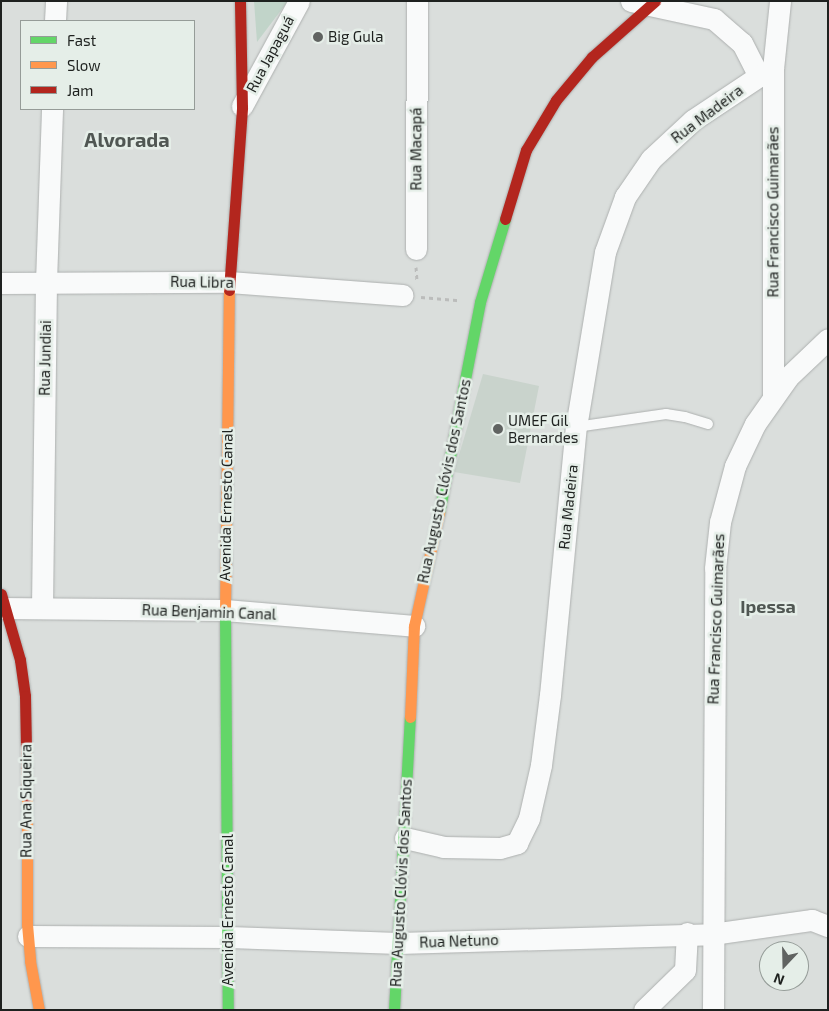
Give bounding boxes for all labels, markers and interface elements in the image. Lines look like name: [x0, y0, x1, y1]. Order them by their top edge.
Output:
street label: Rua Japaguá: [242, 12, 298, 96]
legend: [20, 20, 195, 110]
place label: Big Gula: [328, 28, 383, 46]
text: Fast: [67, 31, 96, 49]
marker: Big Gula: [312, 31, 324, 43]
text: Slow: [67, 56, 101, 74]
text: Jam: [67, 81, 93, 99]
street label: Rua Madeira: [667, 81, 747, 147]
street label: Rua Macapá: [407, 107, 425, 191]
district label: Alvorada: [84, 127, 170, 151]
street label: Rua Francisco Guimarães: [764, 127, 782, 297]
street label: Rua Libra: [170, 272, 234, 292]
street label: Rua Jundiai: [35, 320, 55, 396]
street label: Rua Augusto Clóvis dos Santos: [413, 377, 475, 585]
place label: UMEF Gil Bernardes: [508, 411, 578, 446]
marker: UMEF Gil Bernardes: [492, 423, 504, 435]
street label: Avenida Ernesto Canal: [216, 429, 236, 581]
street label: Rua Madeira: [555, 464, 581, 550]
street label: Rua Francisco Guimarães: [704, 533, 728, 705]
district label: Ipessa: [740, 595, 796, 617]
street label: Rua Benjamin Canal: [141, 601, 277, 623]
street label: Rua Ana Siqueira: [17, 744, 35, 858]
street label: Rua Augusto Clóvis dos Santos: [387, 778, 415, 988]
street label: Avenida Ernesto Canal: [219, 834, 237, 986]
street label: Rua Netuno: [419, 931, 499, 951]
north arrow: [759, 941, 809, 991]
text: N: [771, 970, 787, 989]

